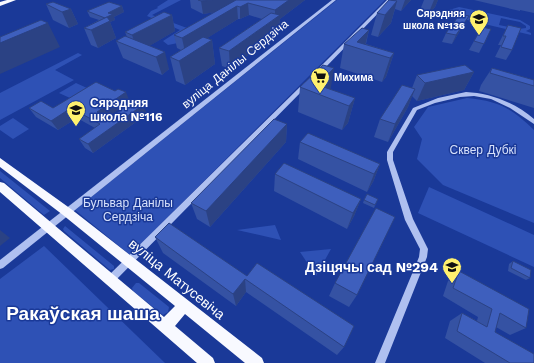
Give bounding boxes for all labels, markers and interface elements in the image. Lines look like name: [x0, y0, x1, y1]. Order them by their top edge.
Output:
place label: Сярэдняя школа №136: [403, 8, 465, 31]
school or university icon: Сярэдняя школа №136: [468, 8, 490, 36]
street label: вуліца Данілы Сердзіча: [179, 17, 291, 111]
supermarket icon: Михима: [309, 66, 331, 94]
place label: Михима: [334, 72, 373, 83]
place label: Сярэдняя школа №116: [90, 96, 162, 124]
school or university icon: Сярэдняя школа №116: [65, 99, 87, 127]
park label: Сквер Дубкі: [450, 143, 516, 157]
park label: Бульвар Данілы Сердзіча: [83, 196, 173, 224]
street label: вуліца Матусевіча: [126, 235, 228, 323]
school or university icon: Дзіцячы сад №294: [441, 256, 463, 284]
place label: Дзіцячы сад №294: [305, 259, 438, 275]
district label: Ракаўская шаша: [6, 302, 160, 325]

